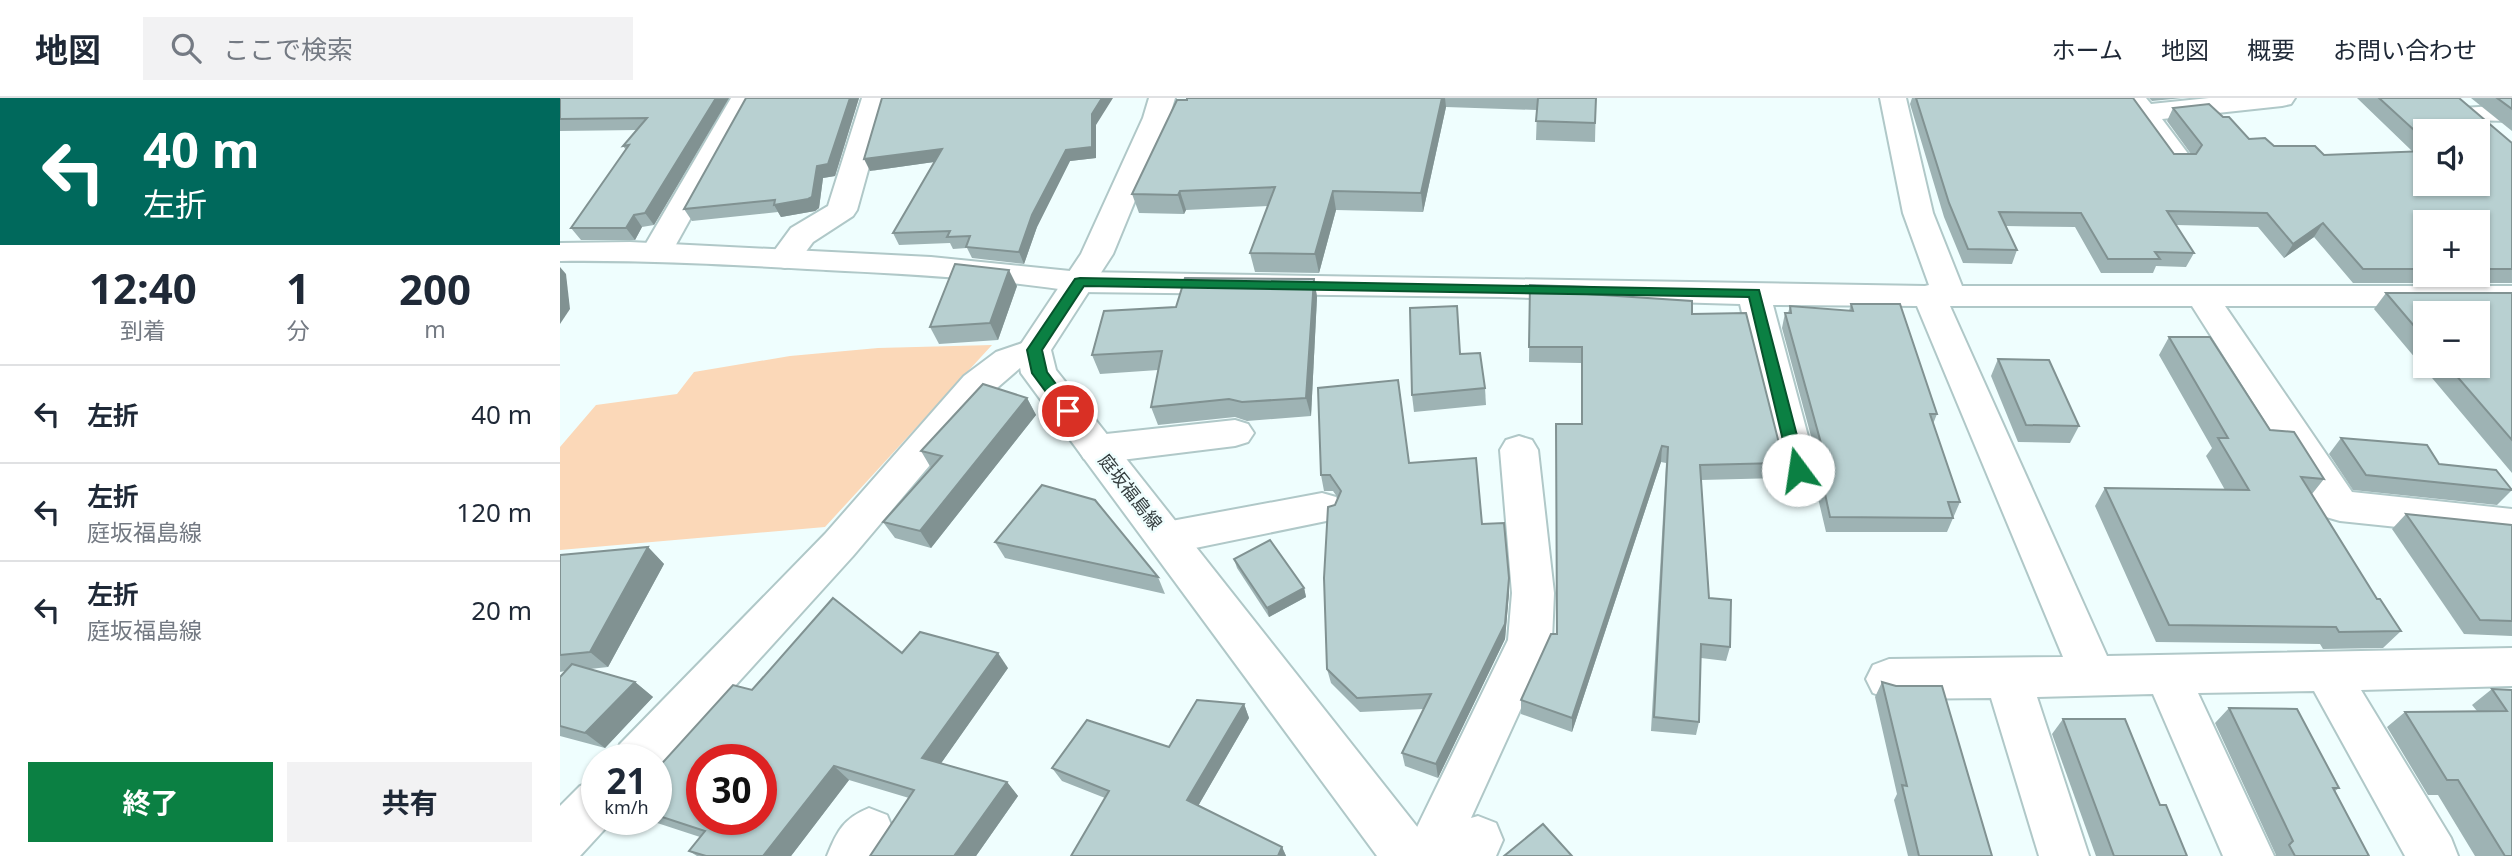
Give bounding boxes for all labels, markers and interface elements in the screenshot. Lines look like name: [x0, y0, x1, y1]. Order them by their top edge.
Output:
search box: [143, 17, 633, 80]
text: 地図: [35, 27, 101, 72]
icon: search: [167, 29, 205, 67]
text: ここで検索: [223, 31, 353, 67]
text: ホーム: [2052, 33, 2123, 66]
text: 地図: [2161, 33, 2209, 66]
text: 概要: [2247, 33, 2295, 66]
text: お問い合わせ: [2333, 33, 2477, 66]
text: 40 m: [143, 116, 260, 182]
map controls: [2413, 119, 2490, 378]
button: sound: [2413, 119, 2490, 196]
icon: left: [28, 126, 119, 217]
text: 左折: [143, 182, 207, 225]
button: +: [2413, 210, 2490, 287]
text: 12:40: [89, 259, 197, 316]
text: 1: [286, 259, 310, 316]
text: 200: [399, 260, 471, 317]
button: −: [2413, 301, 2490, 378]
text: m: [424, 313, 446, 345]
text: 到着: [120, 314, 166, 346]
text: 分: [286, 314, 309, 346]
pin: [1038, 381, 1098, 441]
icon: arrive: [1049, 392, 1087, 430]
icon: left: [28, 395, 66, 433]
text: 40 m: [471, 396, 532, 432]
text: 左折: [87, 397, 139, 433]
position arrow: [1761, 433, 1835, 507]
street label: 庭坂福島線: [1094, 449, 1168, 534]
text: 左折: [87, 478, 139, 514]
icon: left: [28, 493, 66, 531]
text: 120 m: [456, 494, 532, 530]
text: 庭坂福島線: [87, 516, 202, 548]
text: 左折: [87, 576, 139, 612]
icon: left: [28, 591, 66, 629]
text: 20 m: [471, 592, 532, 628]
text: 庭坂福島線: [87, 614, 202, 646]
speed limit sign: 30: [686, 744, 777, 835]
text: 21: [606, 757, 647, 804]
button: 終了: [28, 762, 273, 842]
button: 共有: [287, 762, 532, 842]
text: km/h: [604, 795, 649, 819]

